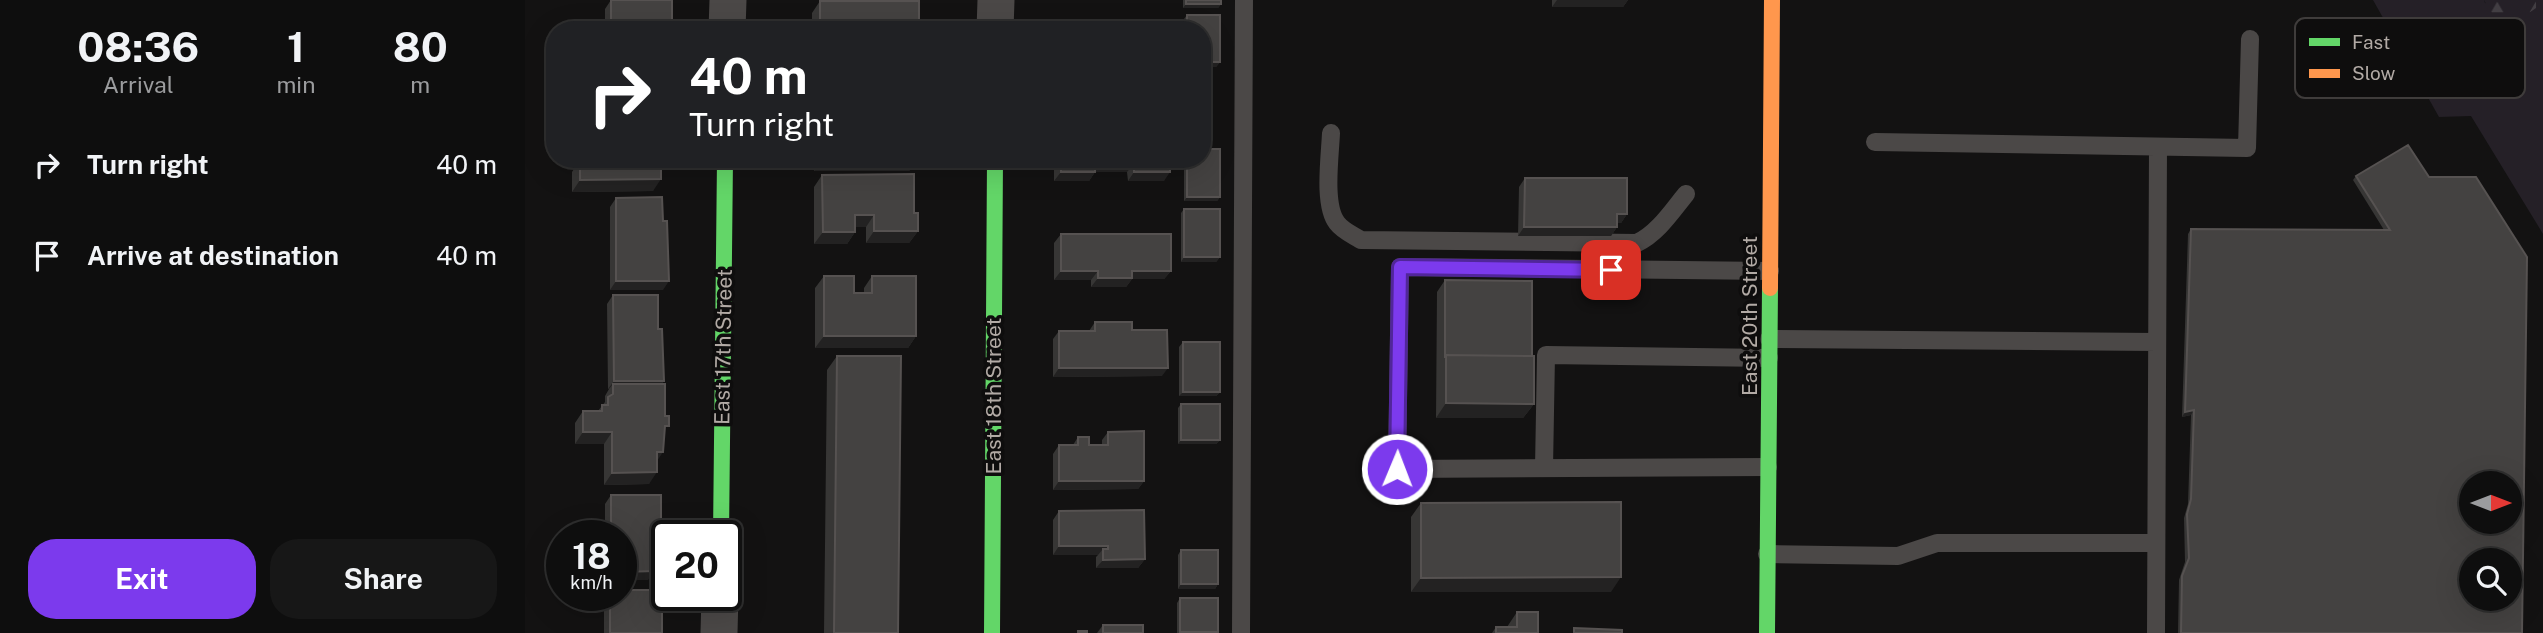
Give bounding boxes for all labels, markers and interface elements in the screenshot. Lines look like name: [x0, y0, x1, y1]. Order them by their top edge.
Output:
legend: [2295, 18, 2525, 98]
text: 08:36: [77, 22, 199, 71]
text: 1: [287, 22, 305, 71]
text: 80: [393, 22, 448, 71]
text: Fast: [2352, 31, 2390, 53]
text: 40 m: [689, 47, 808, 105]
icon: right: [574, 49, 665, 140]
text: Slow: [2352, 62, 2396, 84]
text: Arrival: [103, 71, 174, 98]
text: min: [276, 71, 315, 98]
text: m: [410, 71, 430, 98]
text: Turn right: [689, 106, 834, 143]
icon: right: [28, 146, 66, 184]
text: Turn right: [87, 149, 209, 180]
text: 40 m: [436, 149, 497, 180]
street label: East 20th Street: [1737, 236, 1762, 396]
icon: arrive: [28, 237, 66, 275]
text: Arrive at destination: [87, 240, 339, 271]
text: 40 m: [436, 240, 497, 271]
pin: [1581, 240, 1641, 300]
icon: arrive: [1592, 251, 1630, 289]
street label: East 17th Street: [709, 269, 737, 425]
street label: East 18th Street: [981, 318, 1006, 474]
position arrow: [1360, 432, 1434, 506]
north arrow: [2459, 471, 2522, 534]
map controls: [2459, 471, 2522, 611]
speed limit sign: 20: [651, 520, 742, 611]
text: 18: [572, 536, 611, 577]
button: Exit: [28, 539, 256, 619]
button: Share: [270, 539, 497, 619]
button: search: [2459, 548, 2522, 611]
text: km/h: [570, 572, 613, 593]

